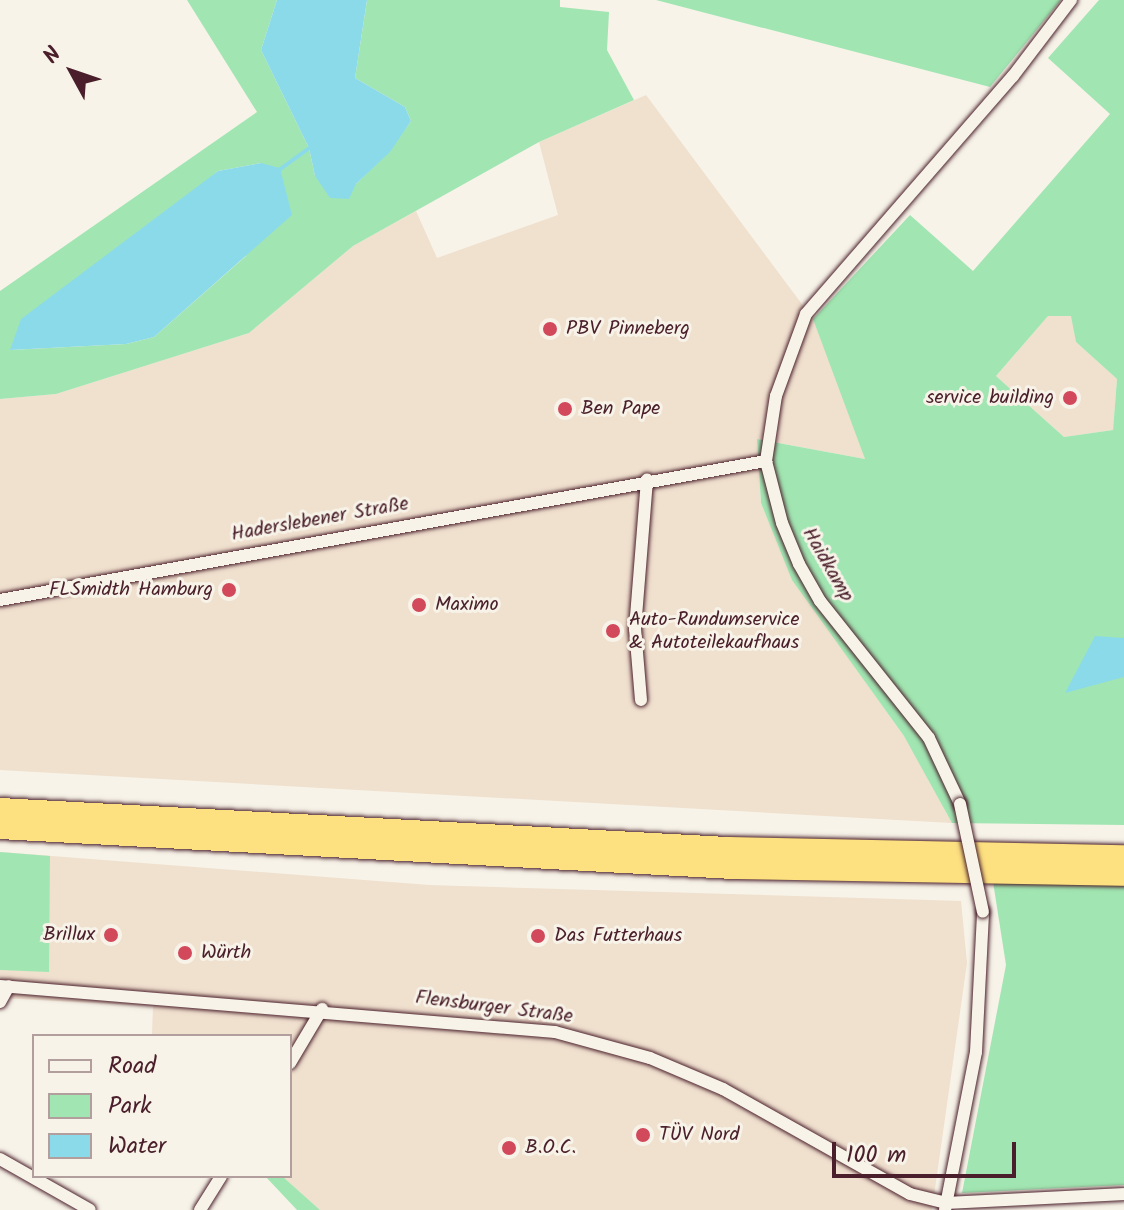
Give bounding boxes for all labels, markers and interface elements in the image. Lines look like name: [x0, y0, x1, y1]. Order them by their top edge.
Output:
north arrow: [32, 32, 112, 112]
text: N: [35, 40, 71, 73]
place label: PBV Pinneberg: [566, 317, 690, 341]
marker: PBV Pinneberg: [541, 320, 559, 338]
place label: service building: [926, 386, 1054, 410]
marker: service building: [1061, 389, 1079, 407]
place label: Ben Pape: [581, 397, 660, 421]
marker: Ben Pape: [556, 400, 574, 418]
street label: Haderslebener Straße: [229, 493, 411, 547]
street label: Haidkamp: [796, 524, 858, 606]
place label: FLSmidth Hamburg: [49, 578, 213, 602]
marker: FLSmidth Hamburg: [220, 581, 238, 599]
place label: Maximo: [435, 593, 498, 617]
marker: Maximo: [410, 596, 428, 614]
place label: Auto-Rundumservice & Autoteilekaufhaus: [629, 608, 799, 655]
marker: Auto-Rundumservice & Autoteilekaufhaus: [604, 622, 622, 640]
place label: Brillux: [43, 923, 95, 947]
place label: Das Futterhaus: [554, 924, 682, 948]
marker: Brillux: [102, 926, 120, 944]
marker: Das Futterhaus: [529, 927, 547, 945]
place label: Würth: [201, 941, 251, 965]
marker: Würth: [176, 944, 194, 962]
street label: Flensburger Straße: [414, 986, 574, 1030]
legend: [32, 1034, 292, 1178]
text: Road: [108, 1047, 156, 1086]
text: Park: [108, 1087, 152, 1126]
place label: TÜV Nord: [659, 1123, 739, 1147]
marker: TÜV Nord: [634, 1126, 652, 1144]
scale bar: [836, 1126, 1020, 1176]
text: Water: [108, 1127, 166, 1166]
place label: B.O.C.: [525, 1136, 576, 1160]
text: 100 m: [846, 1136, 906, 1175]
marker: B.O.C.: [500, 1139, 518, 1157]

